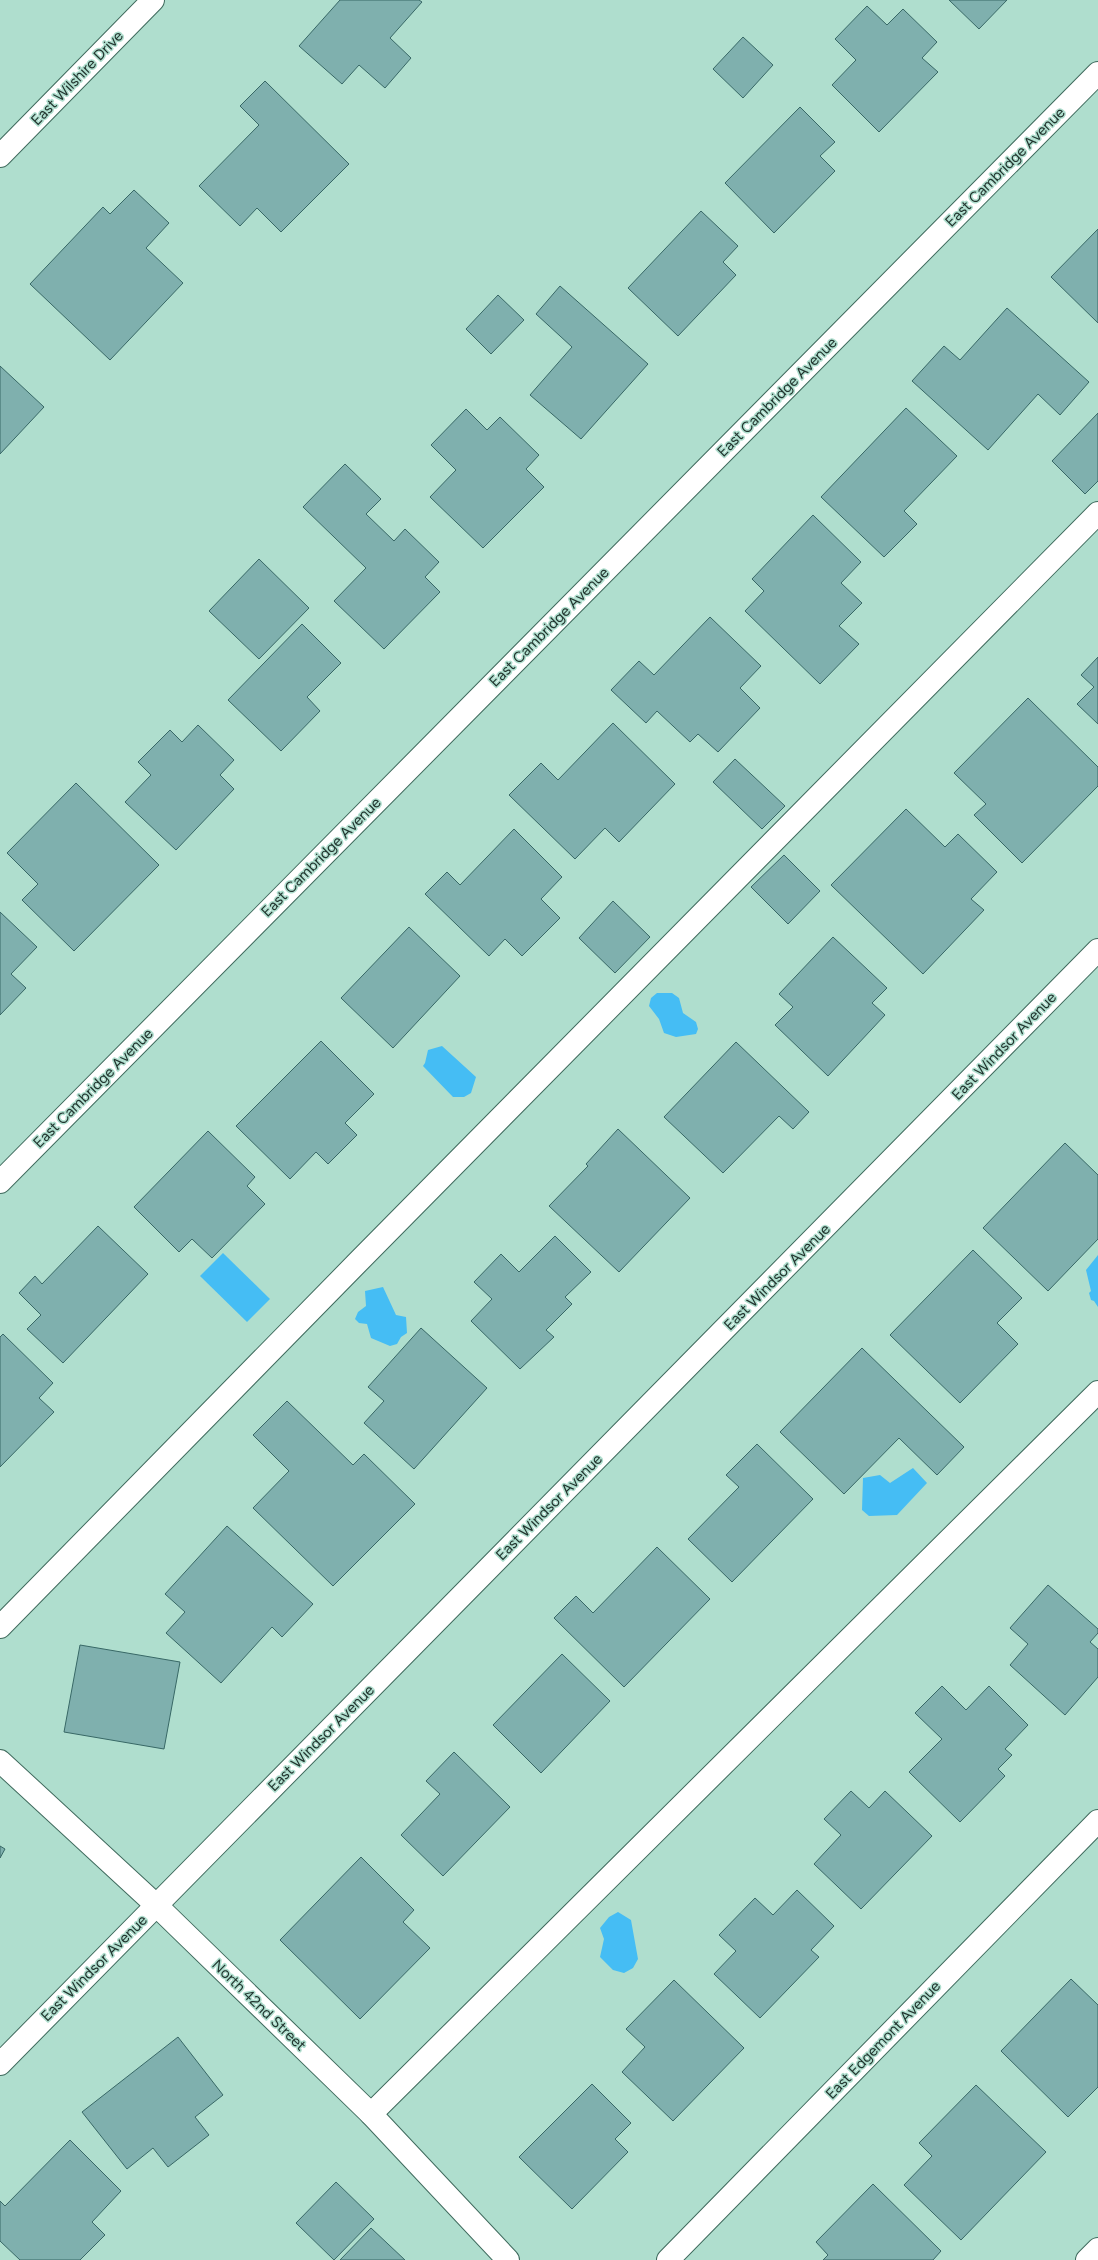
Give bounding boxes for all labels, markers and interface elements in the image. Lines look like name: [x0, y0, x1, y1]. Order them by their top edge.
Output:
street label: East Wilshire Drive: [27, 27, 127, 129]
street label: East Cambridge Avenue: [941, 103, 1069, 231]
street label: East Cambridge Avenue: [713, 333, 841, 461]
street label: East Cambridge Avenue: [485, 563, 613, 691]
street label: East Cambridge Avenue: [257, 793, 385, 921]
street label: East Windsor Avenue: [948, 988, 1060, 1104]
street label: East Cambridge Avenue: [29, 1024, 157, 1152]
street label: East Windsor Avenue: [720, 1220, 834, 1334]
street label: East Windsor Avenue: [492, 1450, 606, 1564]
street label: East Windsor Avenue: [264, 1681, 378, 1795]
street label: East Windsor Avenue: [37, 1911, 151, 2025]
street label: North 42nd Street: [208, 1956, 310, 2055]
street label: East Edgemont Avenue: [822, 1977, 944, 2103]

